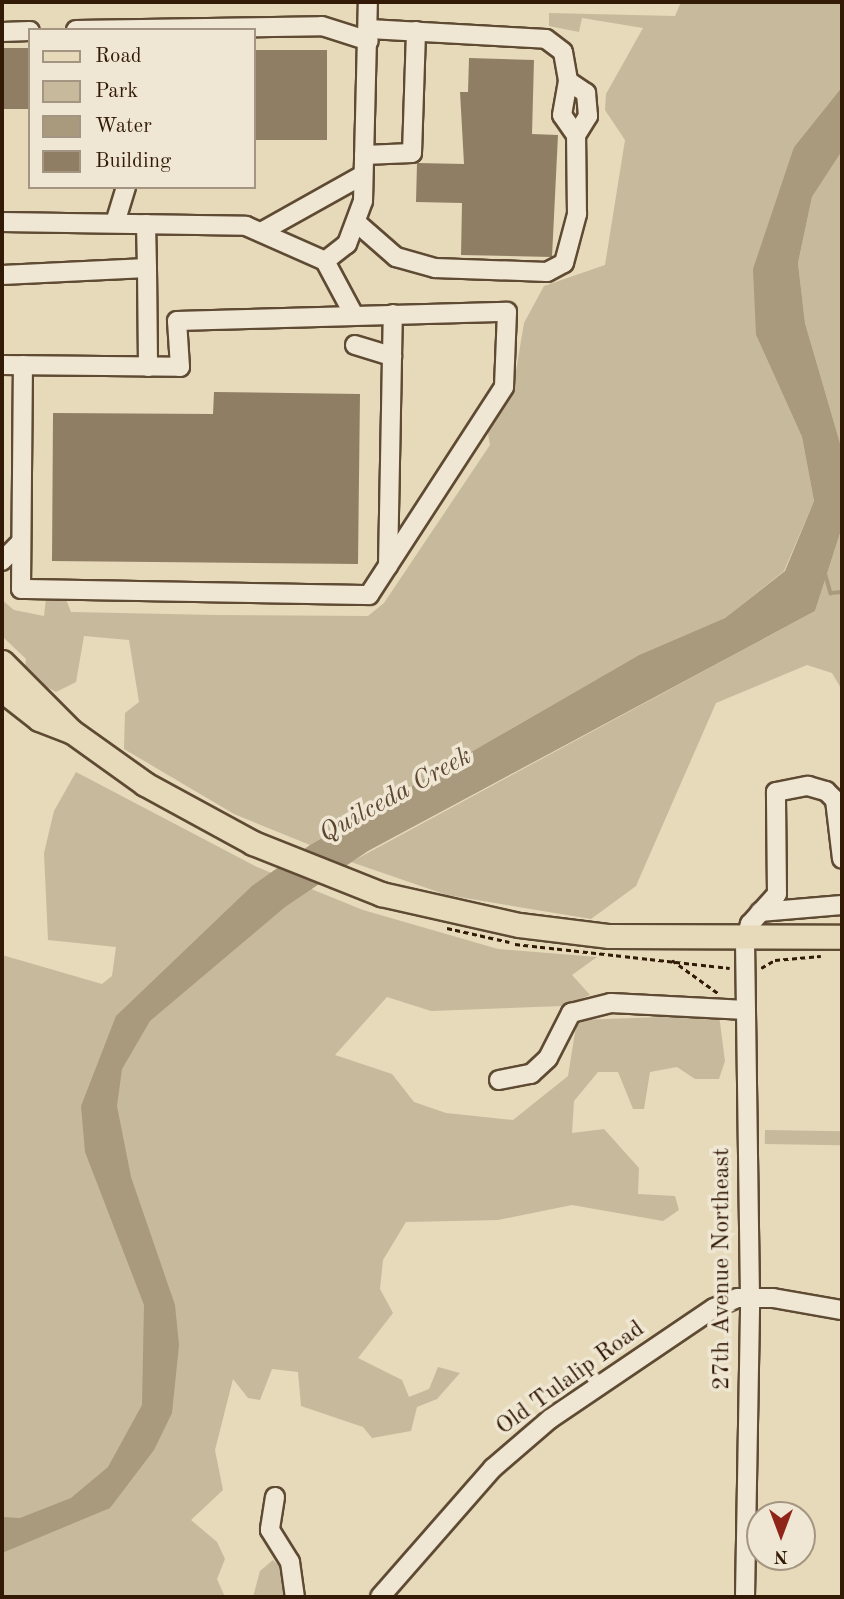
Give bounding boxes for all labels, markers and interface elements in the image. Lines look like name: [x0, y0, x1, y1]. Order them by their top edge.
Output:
legend: [28, 28, 256, 189]
text: Road: [95, 46, 142, 67]
text: Park: [95, 81, 138, 102]
text: Water: [95, 116, 152, 137]
text: Building: [95, 151, 171, 172]
water label: Quilceda Creek: [315, 741, 477, 851]
street label: 27th Avenue Northeast: [709, 1148, 737, 1390]
street label: Old Tulalip Road: [491, 1316, 651, 1442]
north arrow: [746, 1501, 816, 1571]
text: N: [774, 1546, 788, 1565]

